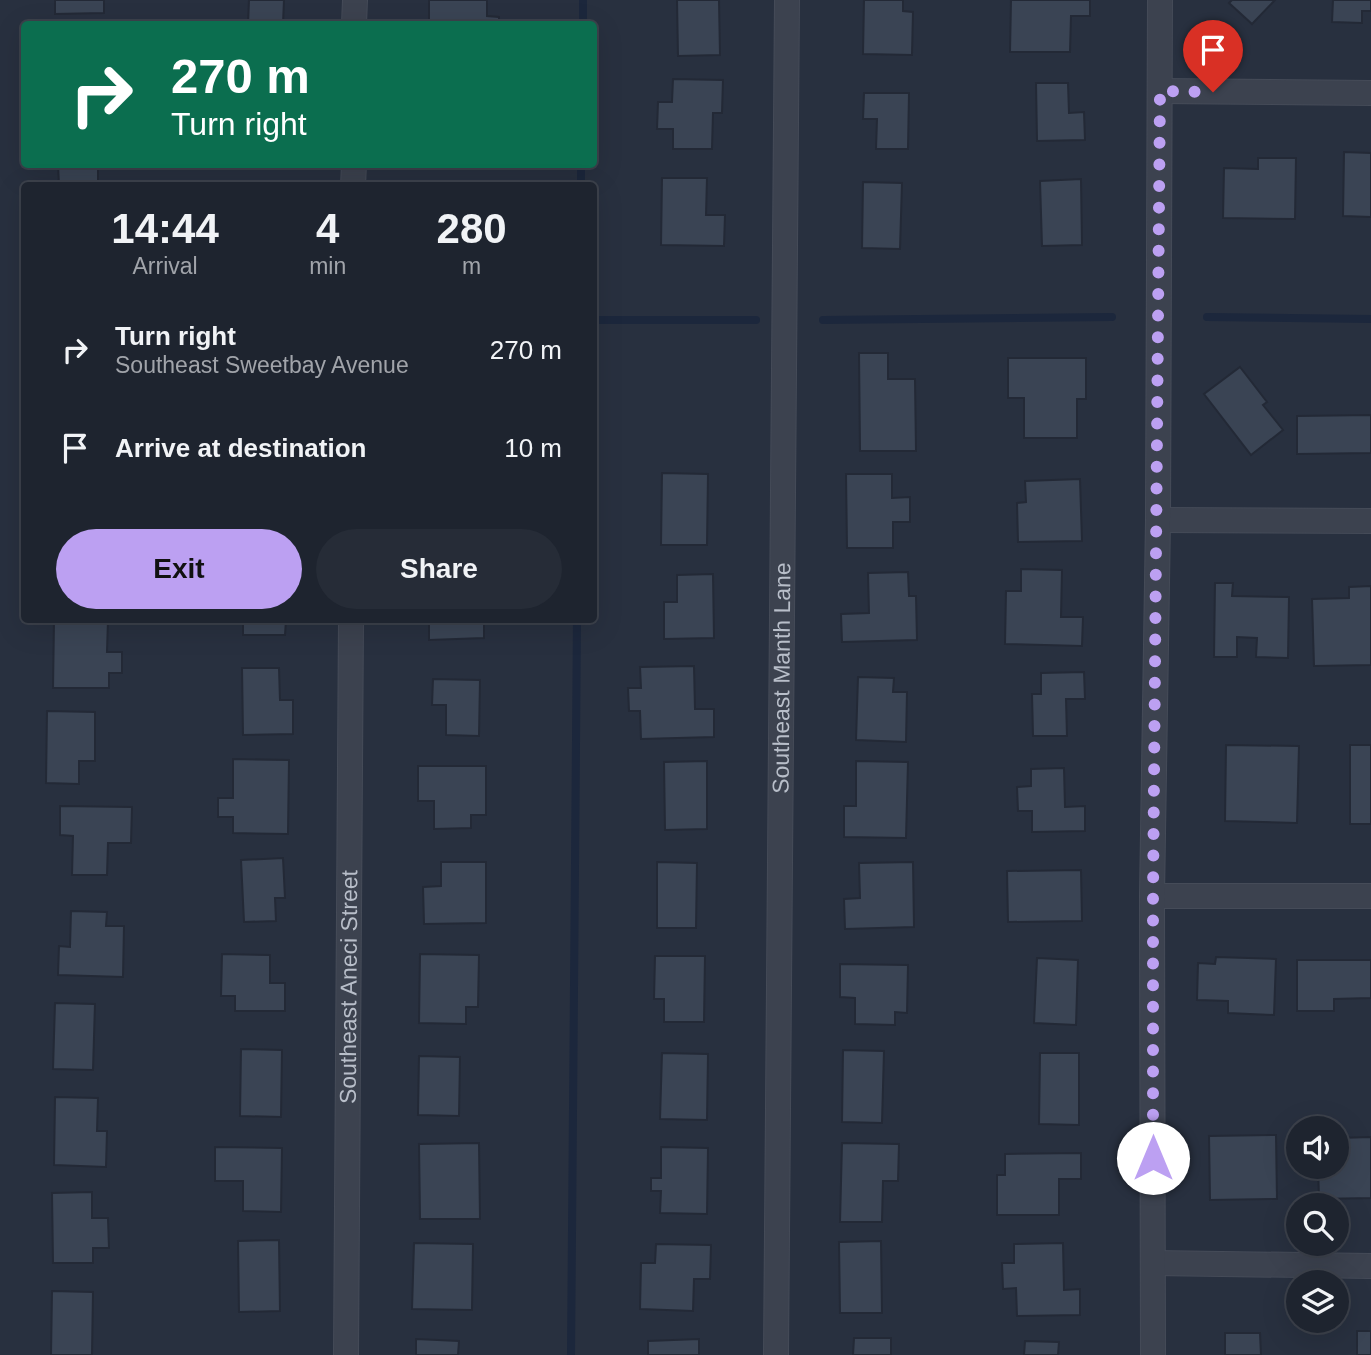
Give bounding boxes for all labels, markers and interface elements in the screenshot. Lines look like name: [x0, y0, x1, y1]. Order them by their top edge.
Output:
pin: [1183, 20, 1243, 92]
icon: arrive: [1194, 31, 1232, 69]
icon: right: [56, 49, 147, 140]
text: 270 m: [171, 49, 310, 103]
text: Turn right: [171, 106, 307, 142]
text: 14:44: [111, 205, 219, 252]
text: 4: [316, 205, 339, 252]
text: 280: [437, 205, 507, 252]
text: Arrival: [132, 253, 198, 279]
text: min: [309, 253, 346, 279]
text: m: [462, 253, 481, 279]
text: Turn right: [115, 321, 236, 351]
icon: right: [56, 331, 94, 369]
text: 270 m: [490, 335, 562, 365]
text: Southeast Sweetbay Avenue: [115, 352, 409, 378]
icon: arrive: [56, 429, 94, 467]
text: Arrive at destination: [115, 433, 366, 463]
text: 10 m: [504, 433, 562, 463]
button: Exit: [56, 529, 302, 609]
button: Share: [316, 529, 562, 609]
street label: Southeast Manth Lane: [768, 562, 795, 794]
street label: Southeast Aneci Street: [335, 869, 362, 1104]
map controls: [1286, 1116, 1349, 1333]
button: sound: [1286, 1116, 1349, 1179]
position arrow: [1116, 1121, 1190, 1195]
button: search: [1286, 1193, 1349, 1256]
button: layers: [1286, 1270, 1349, 1333]

